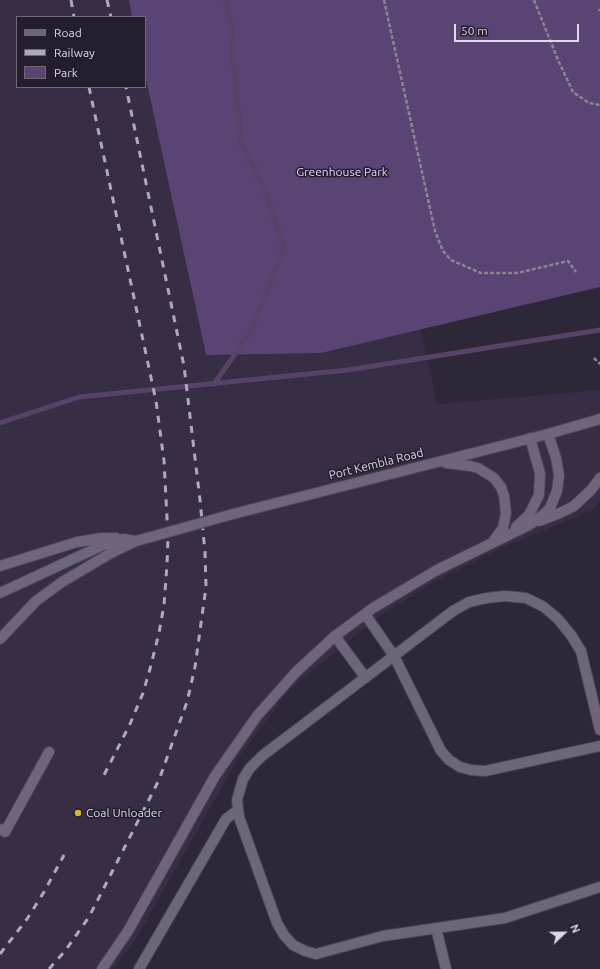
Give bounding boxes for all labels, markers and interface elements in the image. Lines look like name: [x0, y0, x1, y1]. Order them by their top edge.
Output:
legend: [16, 16, 146, 88]
scale bar: [456, 16, 581, 42]
text: 50 m: [461, 24, 488, 37]
text: Road: [54, 26, 82, 39]
text: Railway: [54, 46, 95, 59]
text: Park: [54, 66, 78, 79]
park label: Greenhouse Park: [296, 165, 388, 179]
street label: Port Kembla Road: [327, 445, 425, 483]
place label: Coal Unloader: [86, 806, 162, 820]
marker: Coal Unloader: [73, 808, 83, 818]
north arrow: [544, 913, 584, 953]
text: N: [568, 922, 582, 935]

